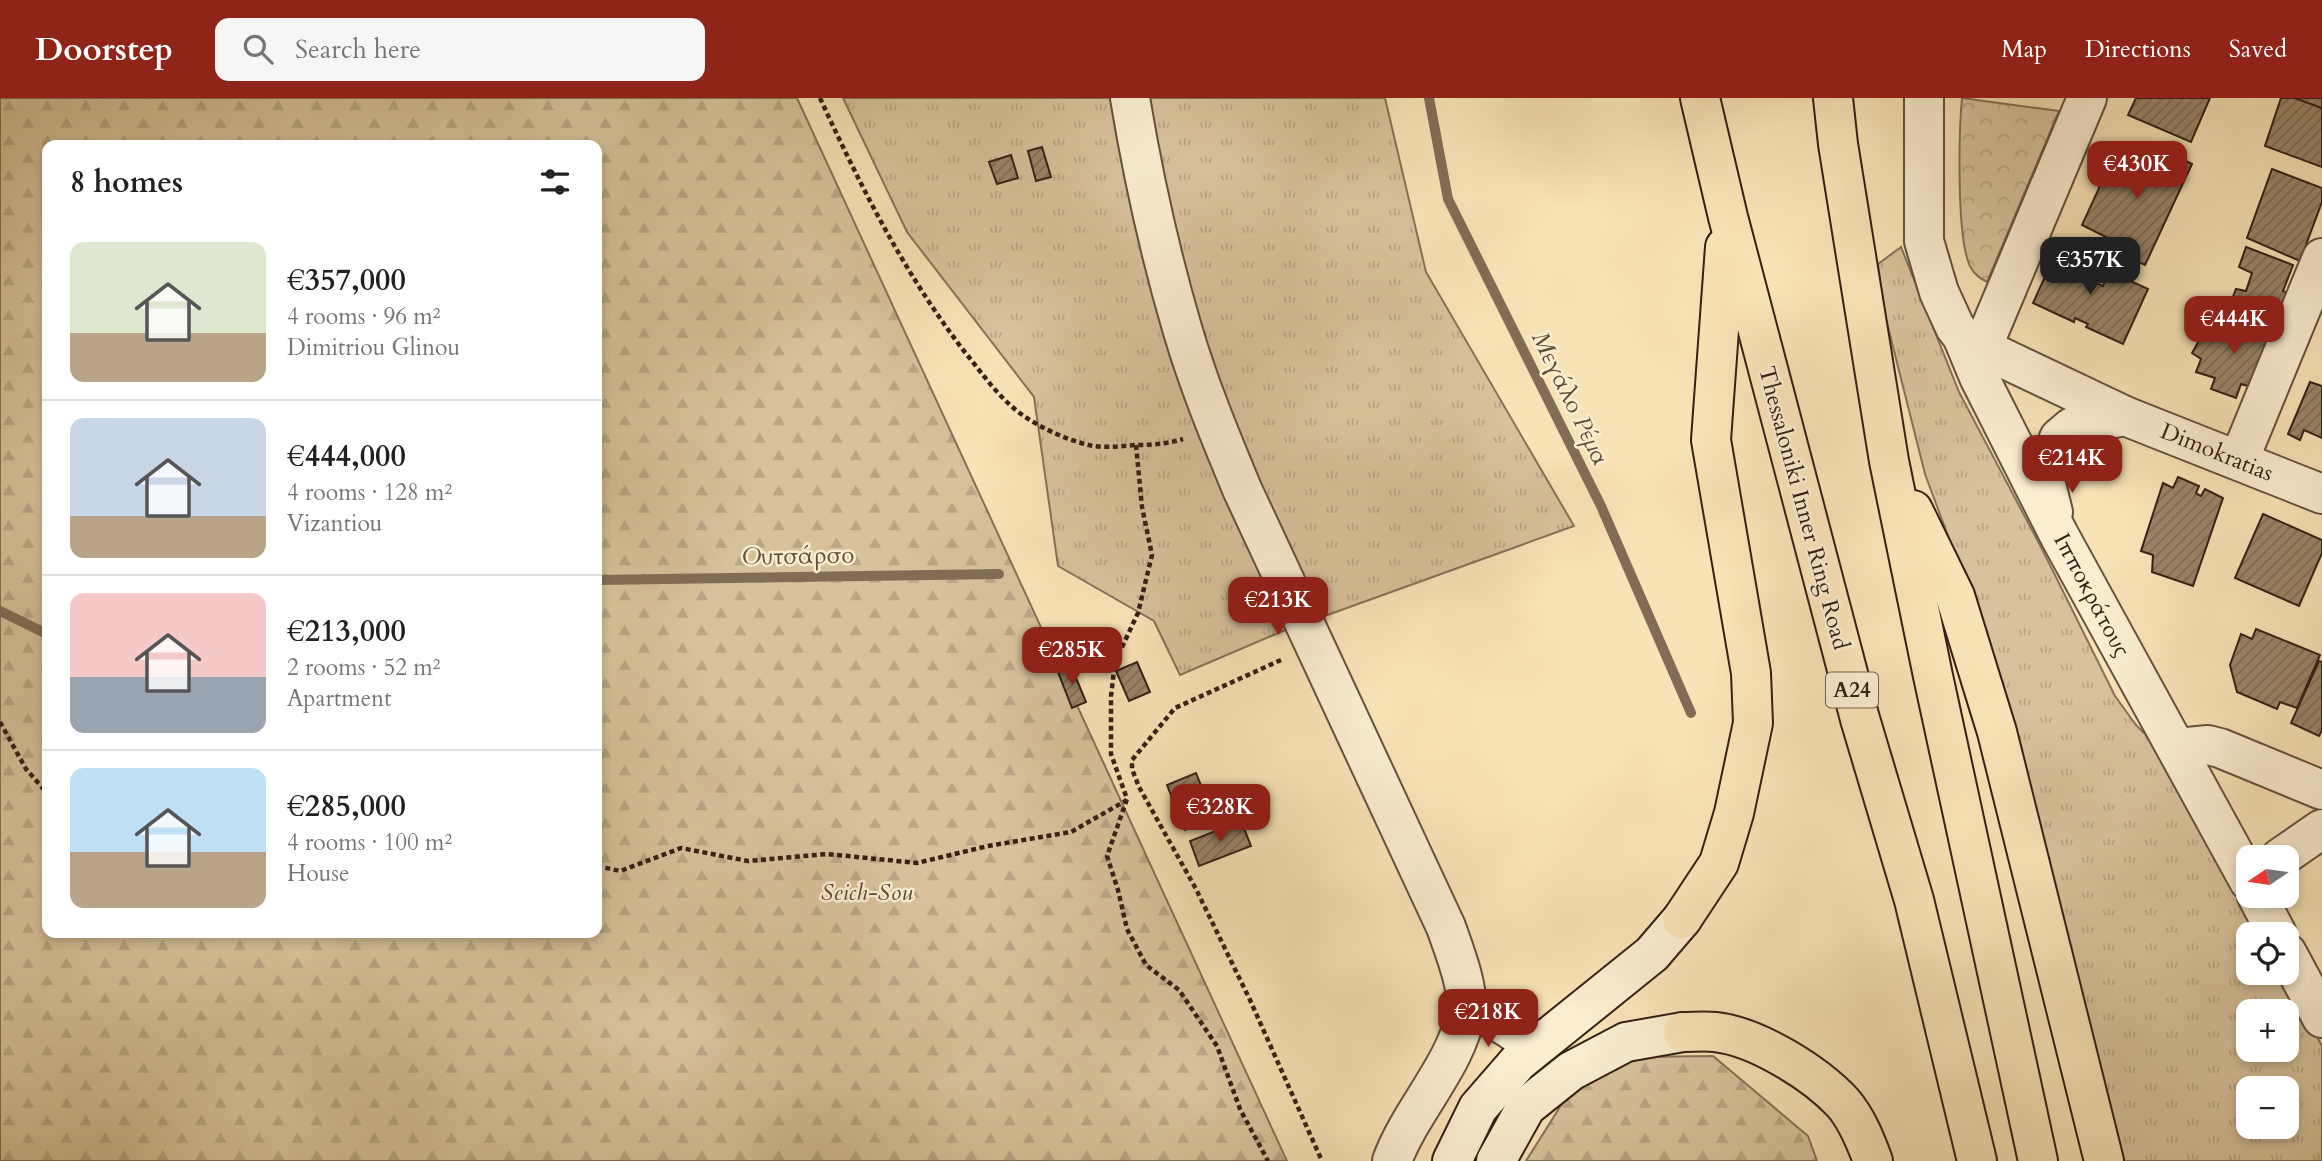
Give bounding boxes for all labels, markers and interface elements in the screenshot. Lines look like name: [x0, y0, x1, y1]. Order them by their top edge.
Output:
search box: [215, 18, 705, 81]
text: Doorstep: [35, 27, 173, 72]
icon: search: [239, 30, 277, 68]
text: Search here: [295, 32, 421, 67]
text: Map: [2001, 33, 2047, 66]
text: Directions: [2085, 33, 2191, 66]
text: Saved: [2229, 33, 2287, 66]
pin: €430K: [2088, 141, 2186, 201]
text: €430K: [2103, 148, 2171, 179]
text: 8 homes: [70, 162, 183, 203]
icon: filters: [536, 163, 574, 201]
pin: €357K: [2041, 238, 2139, 297]
text: €357K: [2056, 244, 2124, 275]
text: €357,000: [287, 260, 406, 301]
icon: home: [126, 270, 210, 354]
pin: €444K: [2185, 296, 2283, 356]
text: 4 rooms · 96 m²: [287, 301, 440, 332]
text: €444K: [2200, 303, 2268, 334]
water label: Μεγάλο Ρέμα: [1524, 326, 1617, 471]
text: Dimitriou Glinou: [287, 332, 460, 363]
street label: Thessaloniki Inner Ring Road: [1751, 363, 1857, 654]
street label: Dimokratias: [2156, 415, 2278, 489]
text: €444,000: [287, 436, 406, 477]
pin: €214K: [2023, 436, 2121, 495]
text: €214K: [2038, 442, 2106, 473]
icon: home: [126, 446, 210, 530]
text: 4 rooms · 128 m²: [287, 477, 452, 508]
text: Vizantiou: [287, 508, 382, 539]
street label: Ιπποκράτους: [2046, 528, 2138, 662]
water label: Ουτσάρσο: [741, 539, 855, 573]
pin: €213K: [1229, 578, 1327, 637]
text: €213K: [1244, 584, 1312, 615]
text: €213,000: [287, 611, 406, 652]
icon: home: [126, 621, 210, 705]
pin: €285K: [1023, 628, 1121, 687]
text: €285K: [1038, 634, 1106, 665]
text: 2 rooms · 52 m²: [287, 652, 440, 683]
road number: Α24: [1826, 672, 1878, 708]
text: Apartment: [287, 683, 391, 714]
pin: €328K: [1171, 784, 1269, 844]
text: €285,000: [287, 786, 406, 827]
text: €328K: [1186, 791, 1254, 822]
icon: home: [126, 796, 210, 880]
text: 4 rooms · 100 m²: [287, 827, 452, 858]
north arrow: [2236, 845, 2300, 908]
map controls: [2236, 845, 2299, 1139]
text: House: [287, 858, 349, 889]
park label: Seich-Sou: [821, 877, 913, 908]
button: locate: [2236, 922, 2299, 985]
pin: €218K: [1439, 990, 1537, 1049]
text: €218K: [1454, 996, 1522, 1027]
button: +: [2236, 999, 2299, 1062]
button: −: [2236, 1076, 2299, 1139]

